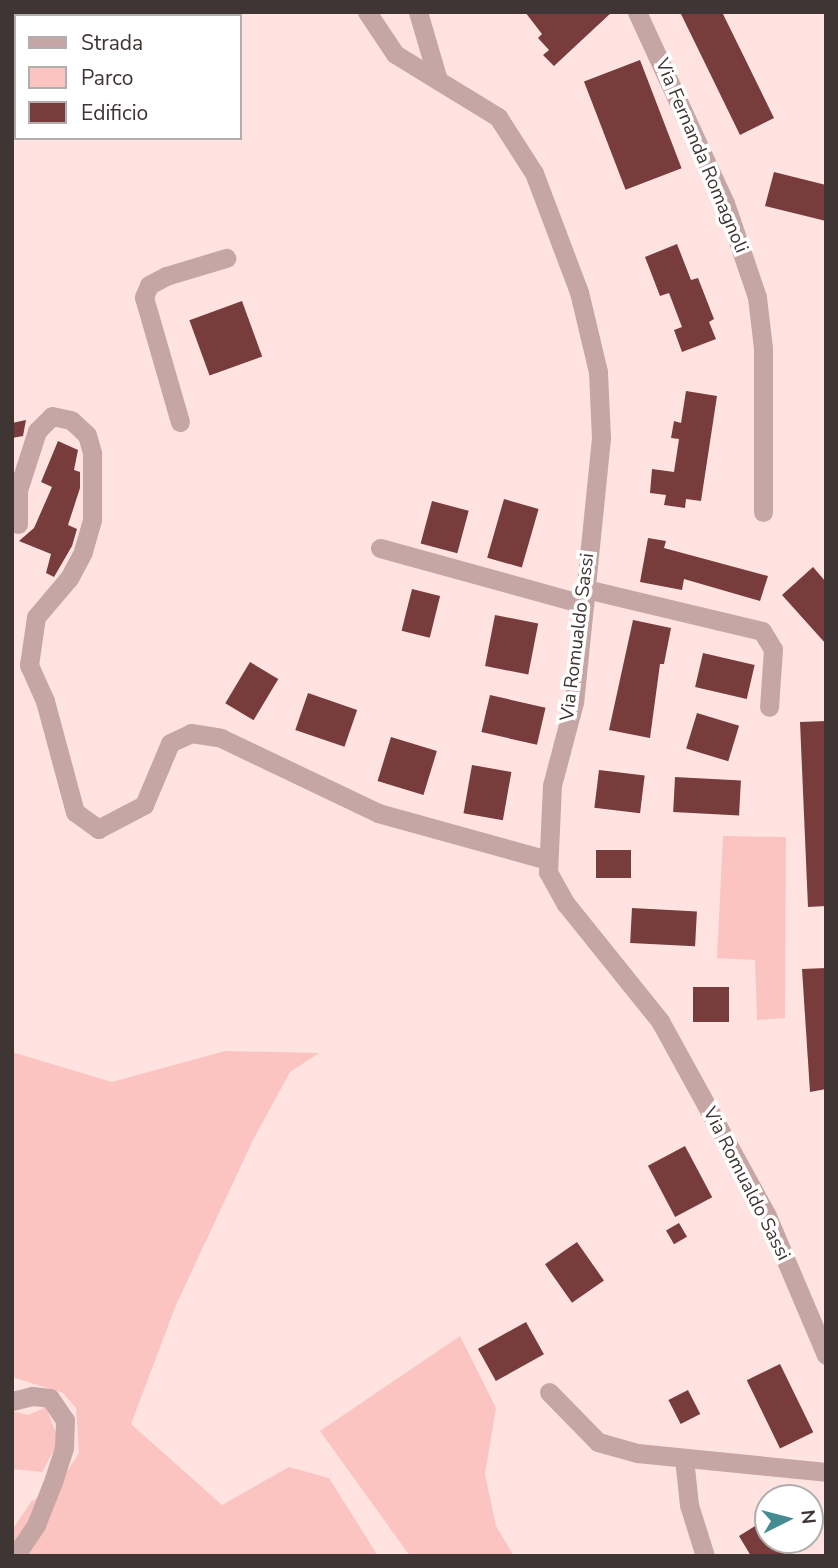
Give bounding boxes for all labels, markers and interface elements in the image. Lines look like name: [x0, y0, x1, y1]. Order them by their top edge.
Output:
legend: [14, 14, 242, 140]
text: Strada: [81, 29, 143, 57]
street label: Via Fernanda Romagnoli: [650, 55, 752, 257]
text: Parco: [81, 64, 134, 92]
text: Edificio: [81, 99, 148, 127]
street label: Via Romualdo Sassi: [556, 552, 600, 722]
street label: Via Romualdo Sassi: [697, 1104, 795, 1264]
north arrow: [754, 1484, 824, 1554]
text: N: [794, 1509, 822, 1525]

